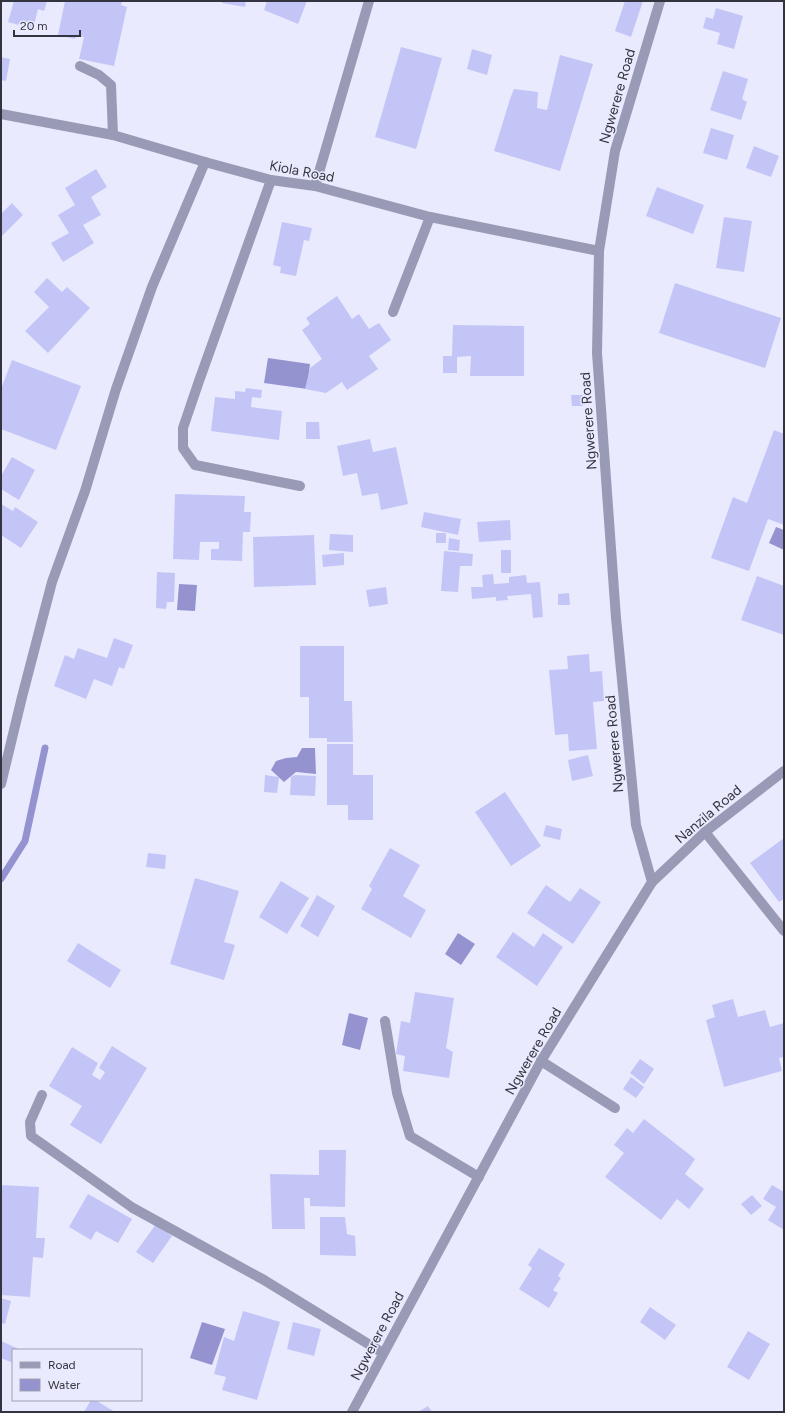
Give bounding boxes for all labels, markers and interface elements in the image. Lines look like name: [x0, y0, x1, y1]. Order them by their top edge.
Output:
scale bar: [14, 12, 80, 38]
text: 20 m: [20, 19, 48, 33]
street label: Ngwerere Road: [596, 47, 639, 146]
street label: Kiola Road: [268, 157, 336, 186]
street label: Ngwerere Road: [577, 372, 600, 470]
street label: Ngwerere Road: [602, 694, 627, 793]
street label: Nanzila Road: [672, 782, 745, 847]
street label: Ngwerere Road: [502, 1005, 565, 1098]
street label: Ngwerere Road: [347, 1289, 408, 1383]
legend: [12, 1349, 142, 1401]
text: Road: [48, 1358, 76, 1372]
text: Water: [48, 1378, 80, 1392]

